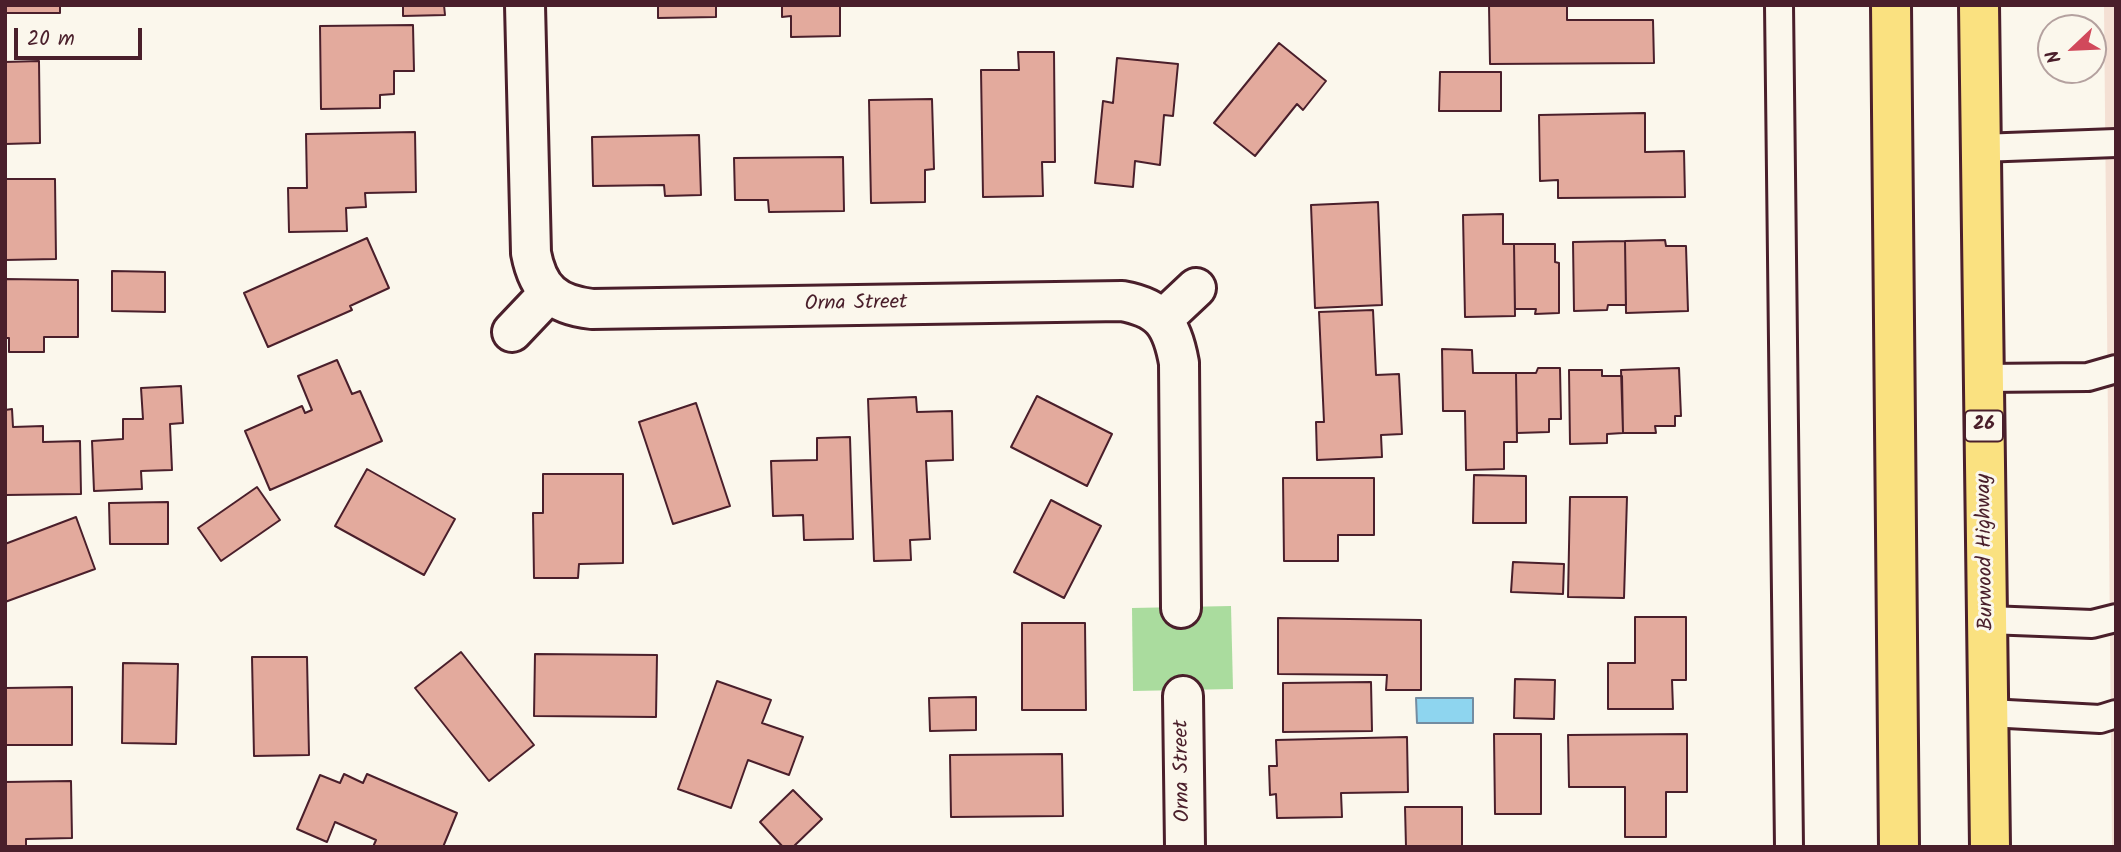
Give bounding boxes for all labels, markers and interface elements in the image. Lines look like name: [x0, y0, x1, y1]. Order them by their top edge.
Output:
scale bar: [18, 14, 145, 58]
north arrow: [2037, 14, 2107, 84]
text: 20 m: [27, 23, 75, 56]
text: N: [2038, 45, 2071, 68]
street label: Orna Street: [805, 292, 907, 318]
road number: 26: [1965, 410, 2003, 442]
street label: Burwood Highway: [1973, 473, 2001, 631]
street label: Orna Street: [1171, 720, 1197, 822]

